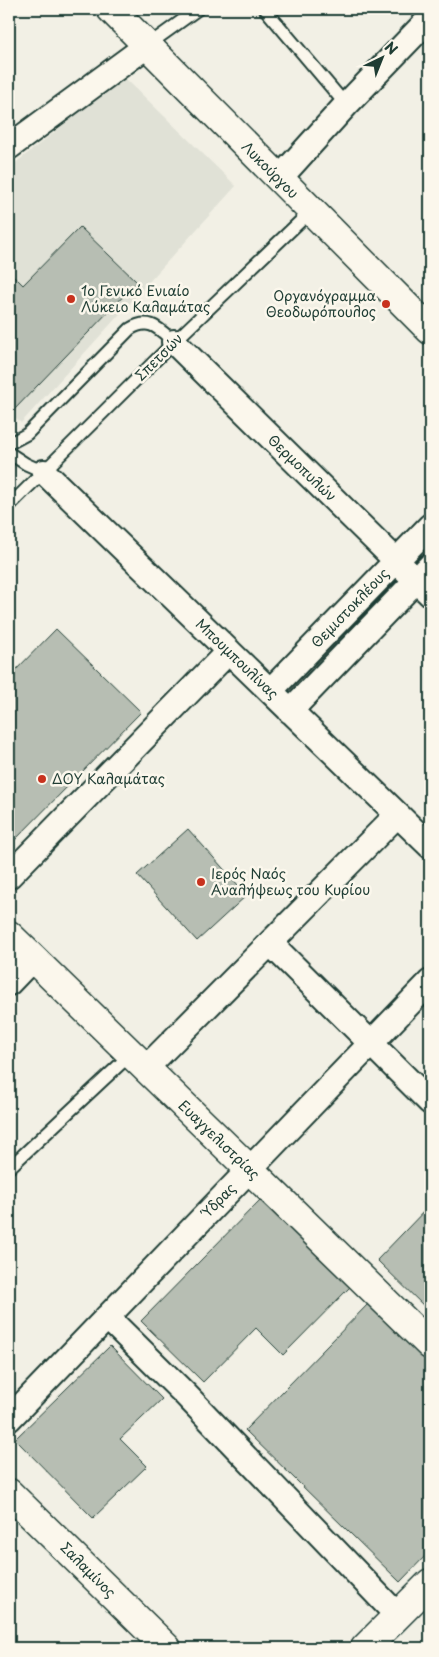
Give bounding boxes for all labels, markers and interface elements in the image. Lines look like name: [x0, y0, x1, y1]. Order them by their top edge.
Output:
north arrow: [356, 32, 406, 82]
text: N: [380, 37, 402, 60]
street label: Λυκούργου: [237, 136, 304, 203]
place label: 1ο Γενικό Ενιαίο Λύκειο Καλαμάτας: [81, 280, 210, 317]
place label: Οργανόγραμμα Θεοδωρόπουλος: [266, 285, 376, 322]
marker: 1ο Γενικό Ενιαίο Λύκειο Καλαμάτας: [65, 293, 77, 305]
marker: Οργανόγραμμα Θεοδωρόπουλος: [380, 298, 392, 310]
street label: Σπετσών: [130, 328, 187, 385]
street label: Θερμοπυλών: [263, 429, 341, 506]
street label: Θεμιστοκλέους: [306, 563, 393, 652]
street label: Μπουμπουλίνας: [191, 614, 284, 704]
place label: ΔΟΥ Καλαμάτας: [52, 768, 165, 789]
marker: ΔΟΥ Καλαμάτας: [36, 773, 48, 785]
place label: Ιερός Ναός Αναλήψεως του Κυρίου: [211, 863, 370, 900]
marker: Ιερός Ναός Αναλήψεως του Κυρίου: [195, 876, 207, 888]
street label: Ευαγγελιστρίας: [174, 1095, 265, 1184]
street label: Ύδρας: [195, 1178, 240, 1224]
street label: Σαλαμίνος: [56, 1537, 121, 1602]

